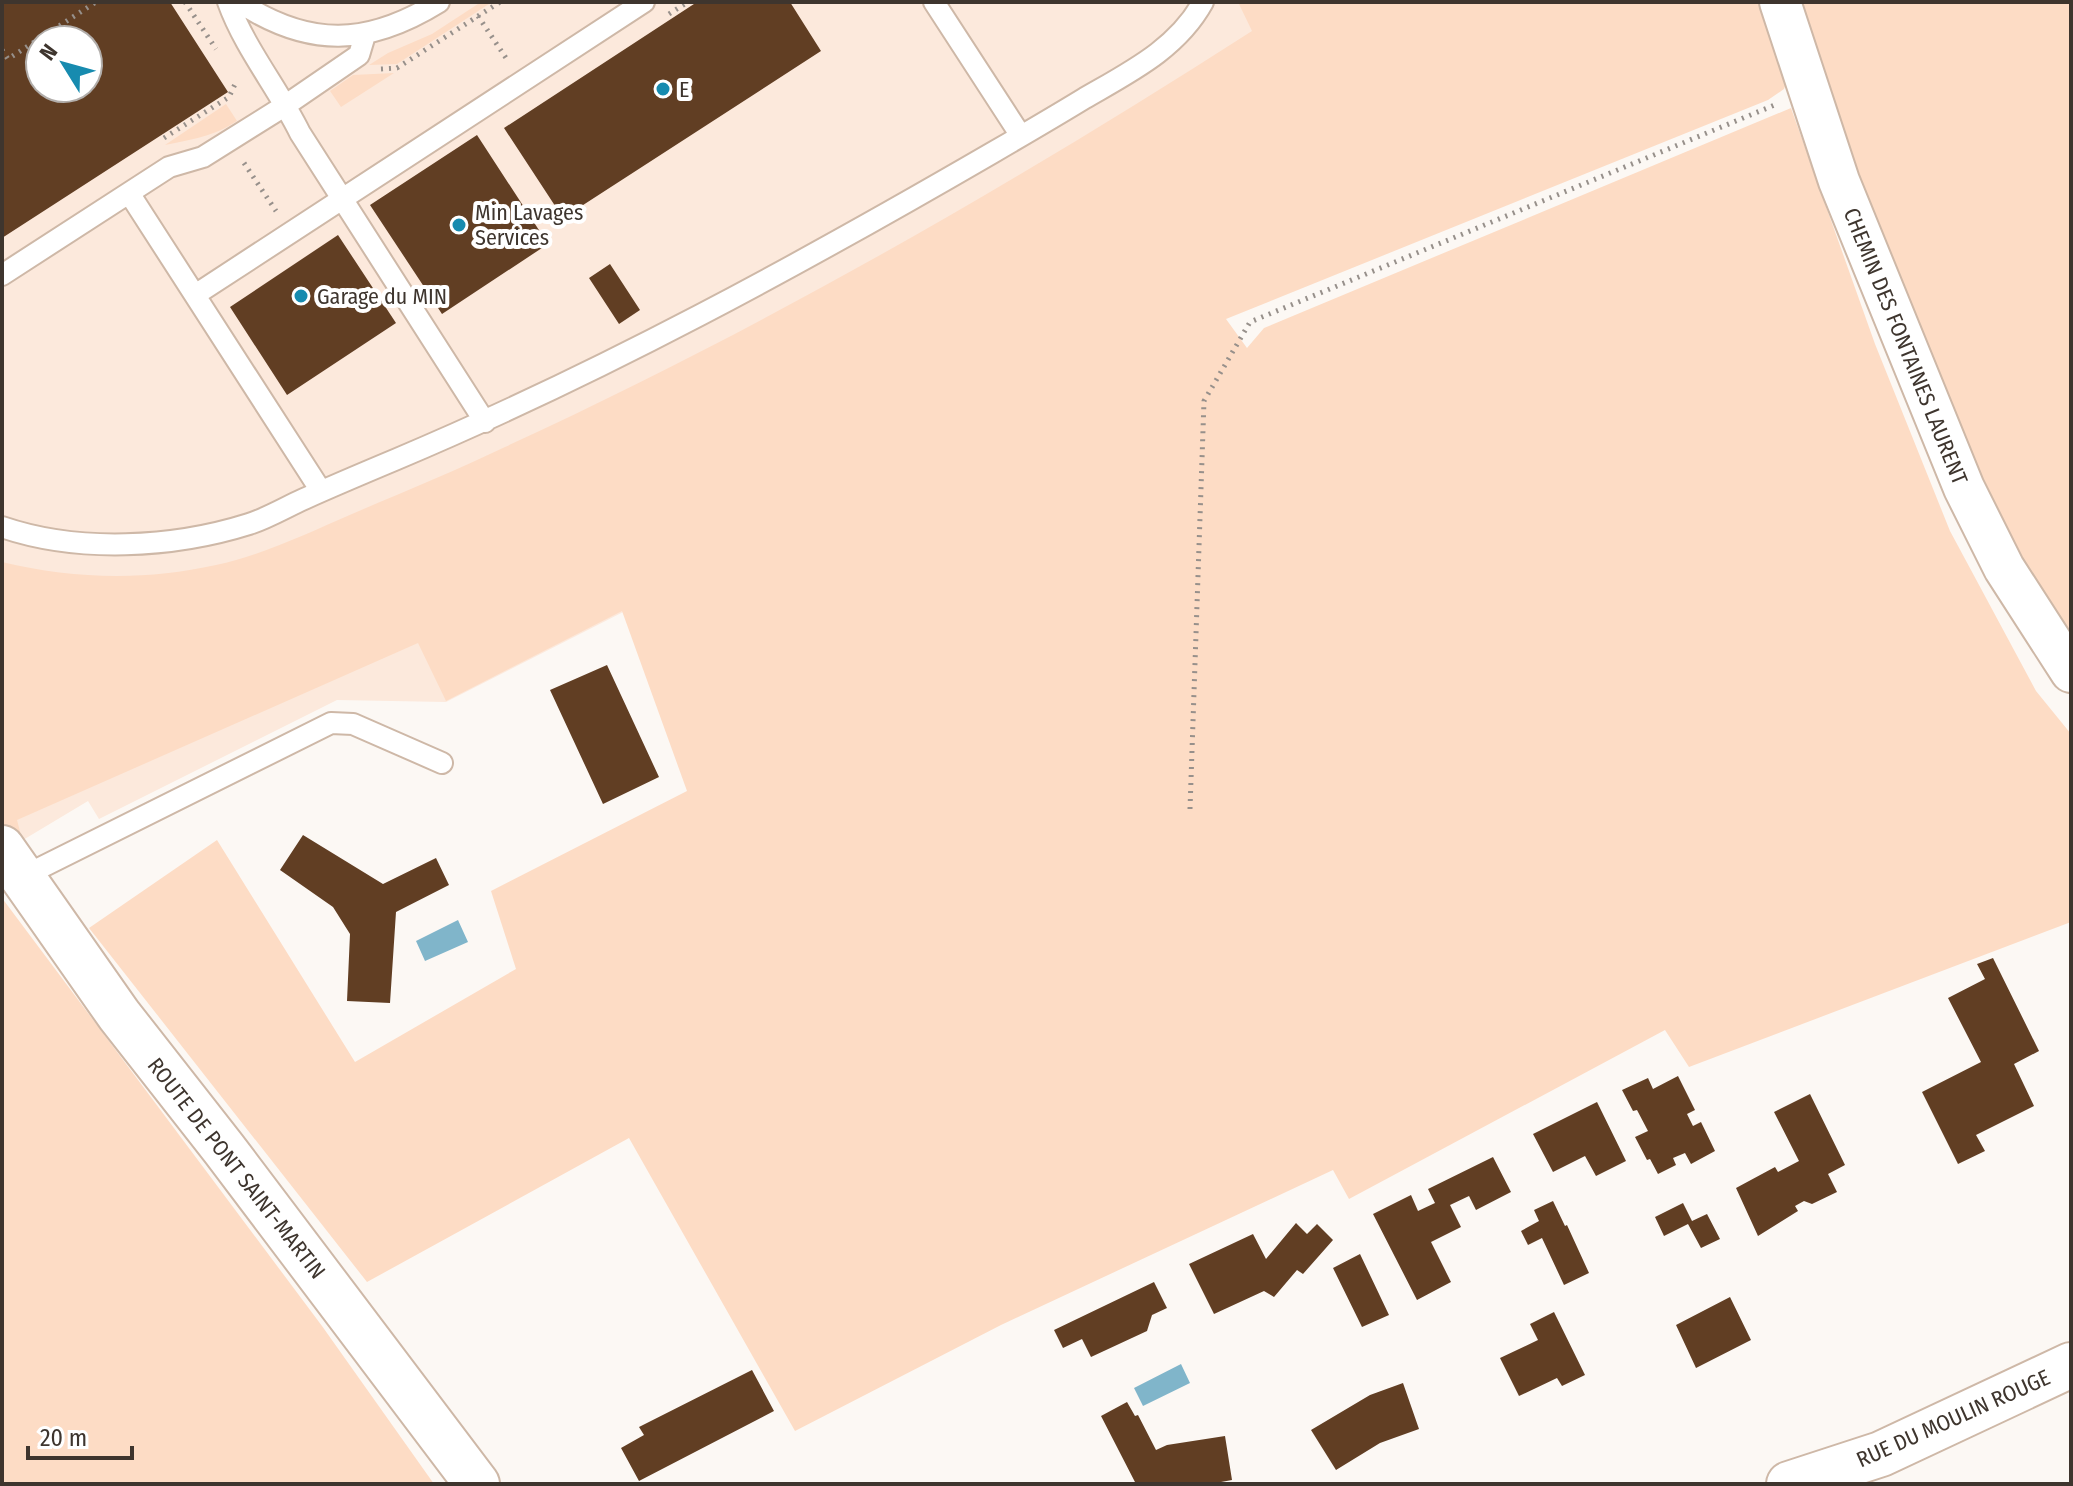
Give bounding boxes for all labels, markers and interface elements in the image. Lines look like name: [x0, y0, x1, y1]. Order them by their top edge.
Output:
north arrow: [24, 24, 104, 104]
text: N: [34, 39, 63, 66]
place label: E: [679, 76, 689, 103]
marker: E: [654, 80, 672, 98]
place label: Min Lavages Services: [475, 199, 583, 251]
street label: CHEMIN DES FONTAINES LAURENT: [1838, 204, 1974, 489]
marker: Min Lavages Services: [450, 216, 468, 234]
place label: Garage du MIN: [317, 283, 447, 310]
marker: Garage du MIN: [292, 287, 310, 305]
street label: ROUTE DE PONT SAINT-MARTIN: [142, 1052, 331, 1284]
street label: RUE DU MOULIN ROUGE: [1852, 1364, 2054, 1473]
scale bar: [28, 1410, 132, 1460]
text: 20 m: [40, 1424, 87, 1452]

